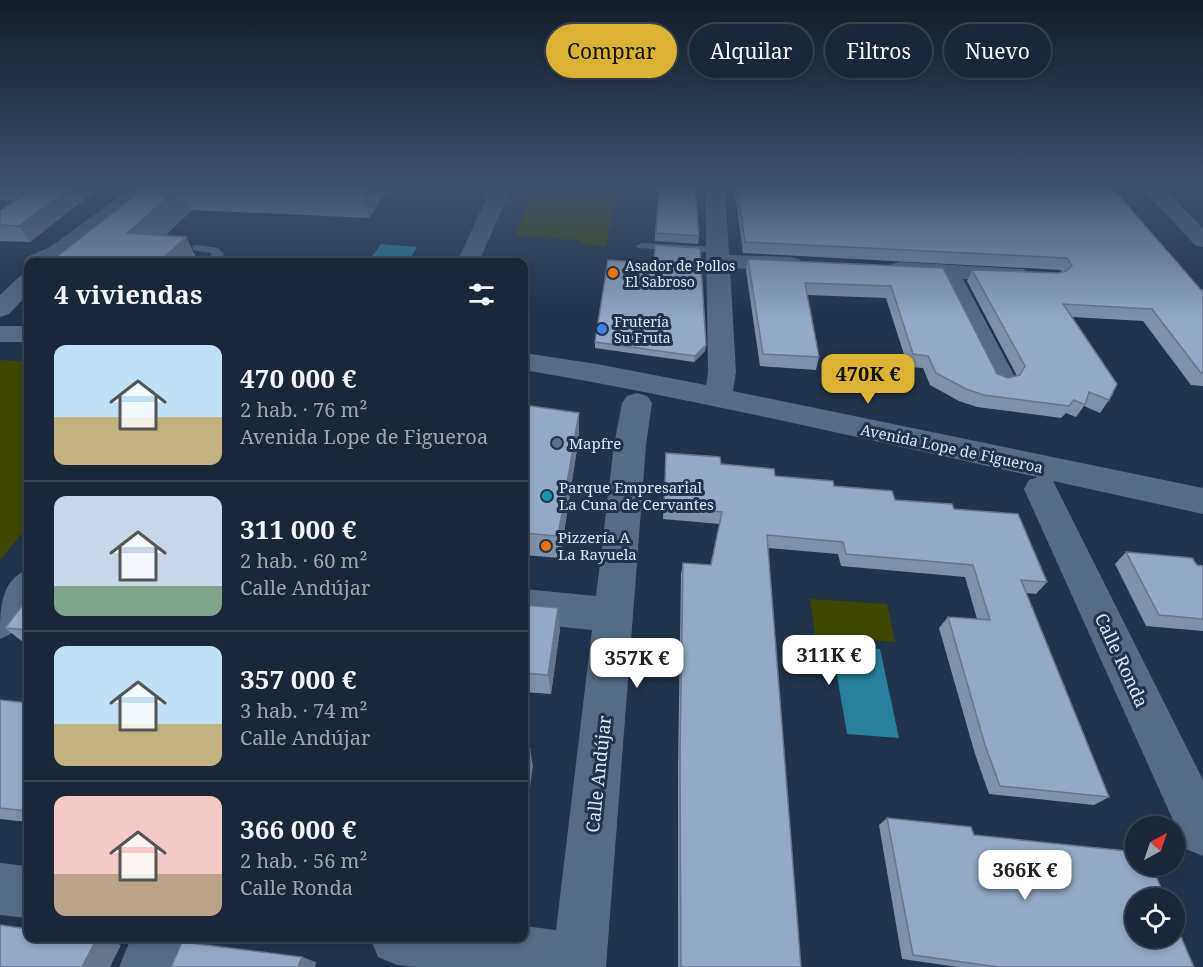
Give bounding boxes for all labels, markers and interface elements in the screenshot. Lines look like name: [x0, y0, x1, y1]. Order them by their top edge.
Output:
chip: Comprar: [546, 24, 677, 78]
chip: Alquilar: [689, 24, 813, 78]
chip: Filtros: [825, 24, 932, 78]
chip: Nuevo: [944, 24, 1051, 78]
place label: Asador de Pollos El Sabroso: [625, 256, 735, 291]
marker: Asador de Pollos El Sabroso: [606, 266, 620, 280]
text: 4 viviendas: [54, 276, 202, 312]
icon: filters: [465, 278, 498, 311]
place label: Frutería Su Fruta: [614, 312, 671, 347]
marker: Frutería Su Fruta: [595, 322, 609, 336]
pin: 470K €: [819, 354, 917, 405]
text: 470 000 €: [240, 360, 356, 396]
text: 470K €: [836, 360, 900, 387]
icon: home: [102, 369, 174, 441]
text: 2 hab. · 76 m²: [240, 396, 367, 423]
street label: Avenida Lope de Figueroa: [859, 419, 1045, 477]
text: Avenida Lope de Figueroa: [240, 423, 488, 450]
place label: Mapfre: [569, 433, 621, 453]
marker: Mapfre: [550, 436, 564, 450]
place label: Parque Empresarial La Cuna de Cervantes: [559, 477, 714, 514]
marker: Parque Empresarial La Cuna de Cervantes: [540, 489, 554, 503]
text: 311 000 €: [240, 511, 356, 547]
icon: home: [102, 520, 174, 592]
place label: Pizzería A La Rayuela: [558, 527, 637, 564]
marker: Pizzería A La Rayuela: [539, 539, 553, 553]
text: 2 hab. · 60 m²: [240, 547, 367, 574]
text: Calle Andújar: [240, 574, 371, 601]
street label: Calle Ronda: [1090, 609, 1154, 711]
pin: 311K €: [780, 635, 878, 686]
pin: 357K €: [588, 638, 686, 689]
text: 311K €: [797, 641, 861, 668]
text: 357K €: [605, 644, 669, 671]
text: 357 000 €: [240, 661, 356, 697]
icon: home: [102, 670, 174, 742]
text: 3 hab. · 74 m²: [240, 697, 367, 724]
street label: Calle Andújar: [580, 714, 616, 834]
text: Calle Andújar: [240, 724, 371, 751]
text: 366 000 €: [240, 811, 356, 847]
north arrow: [1125, 816, 1185, 876]
map controls: [1125, 816, 1185, 948]
icon: home: [102, 820, 174, 892]
text: 2 hab. · 56 m²: [240, 847, 367, 874]
pin: 366K €: [976, 850, 1074, 901]
text: 366K €: [993, 856, 1057, 883]
text: Calle Ronda: [240, 874, 353, 901]
button: locate: [1125, 888, 1185, 948]

